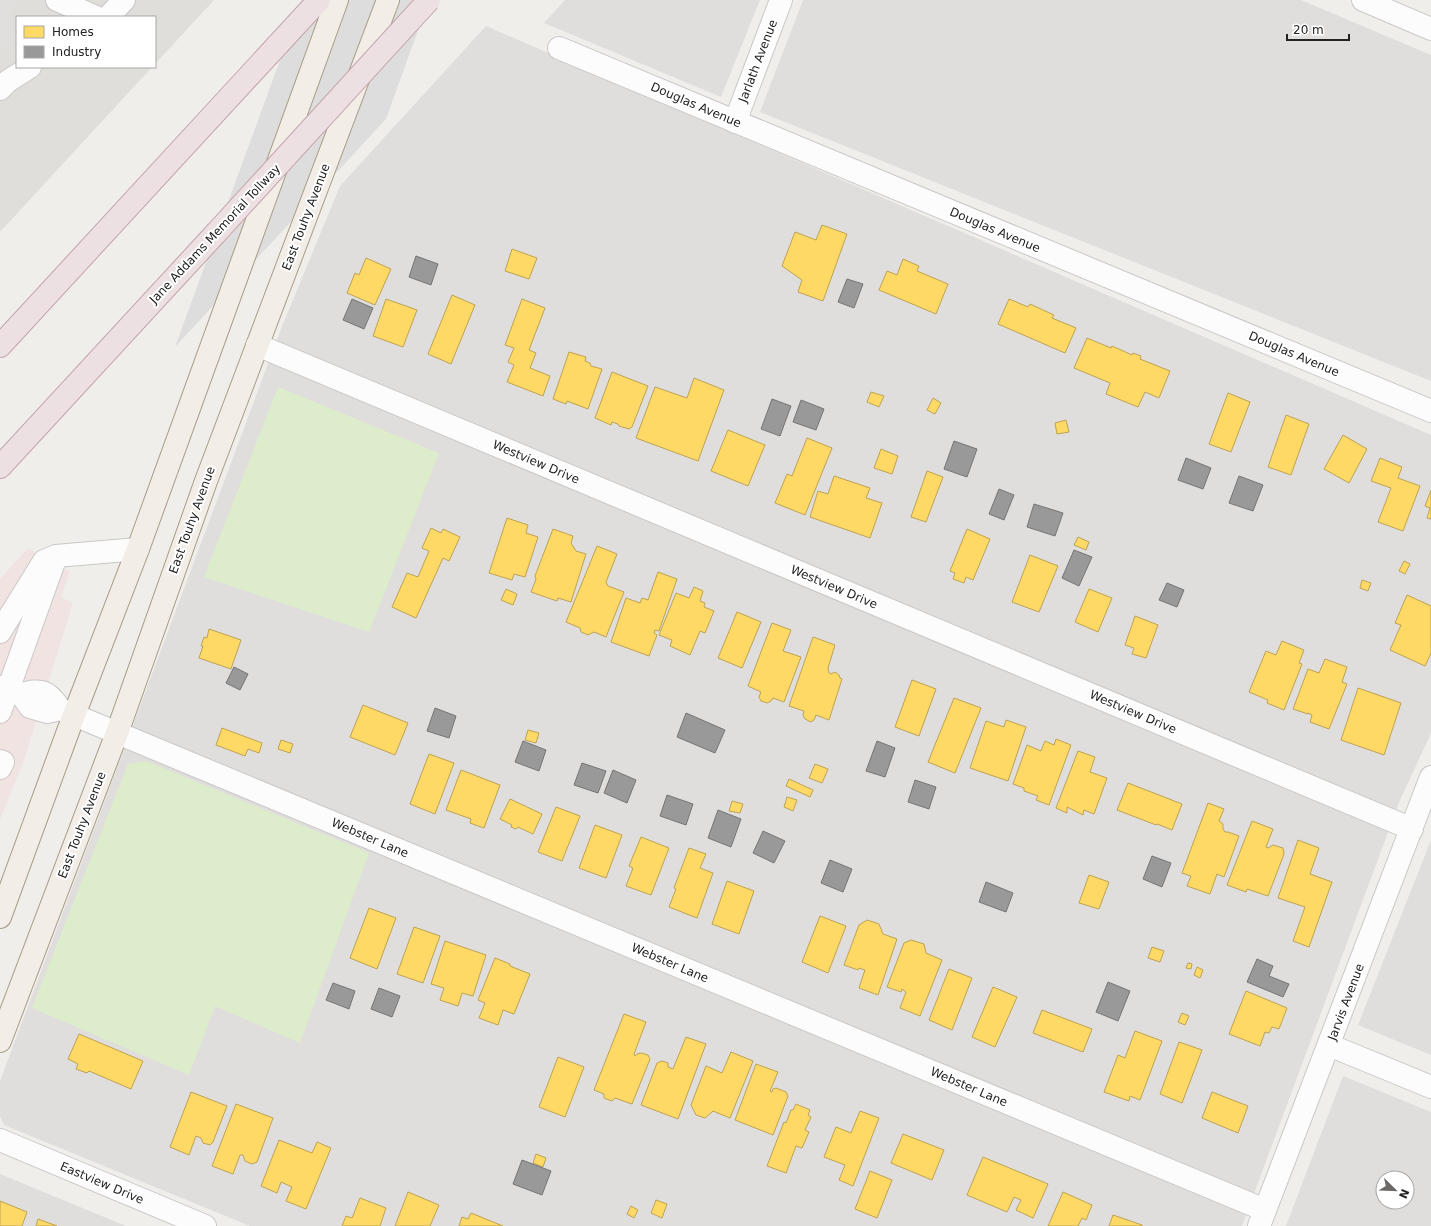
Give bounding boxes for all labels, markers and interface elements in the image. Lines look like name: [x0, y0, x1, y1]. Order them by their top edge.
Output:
legend: [16, 16, 156, 68]
scale bar: [1287, 16, 1349, 42]
street label: Jarlath Avenue: [735, 18, 780, 105]
text: 20 m: [1293, 23, 1324, 37]
text: Homes: [52, 25, 94, 39]
text: Industry: [52, 45, 101, 59]
street label: Douglas Avenue: [649, 80, 743, 130]
street label: Jane Addams Memorial Tollway: [146, 162, 283, 307]
street label: East Touhy Avenue: [279, 162, 333, 272]
street label: Douglas Avenue: [948, 205, 1042, 255]
street label: Douglas Avenue: [1247, 329, 1341, 379]
street label: Westview Drive: [490, 437, 582, 487]
street label: East Touhy Avenue: [166, 464, 218, 576]
street label: Westview Drive: [788, 562, 880, 612]
street label: Westview Drive: [1087, 687, 1179, 737]
street label: East Touhy Avenue: [55, 770, 109, 880]
street label: Webster Lane: [329, 815, 411, 861]
street label: Webster Lane: [629, 940, 711, 986]
street label: Jarvis Avenue: [1325, 962, 1367, 1043]
street label: Webster Lane: [928, 1064, 1010, 1110]
street label: Eastview Drive: [58, 1159, 146, 1207]
north arrow: [1375, 1170, 1415, 1210]
text: N: [1396, 1187, 1412, 1200]

